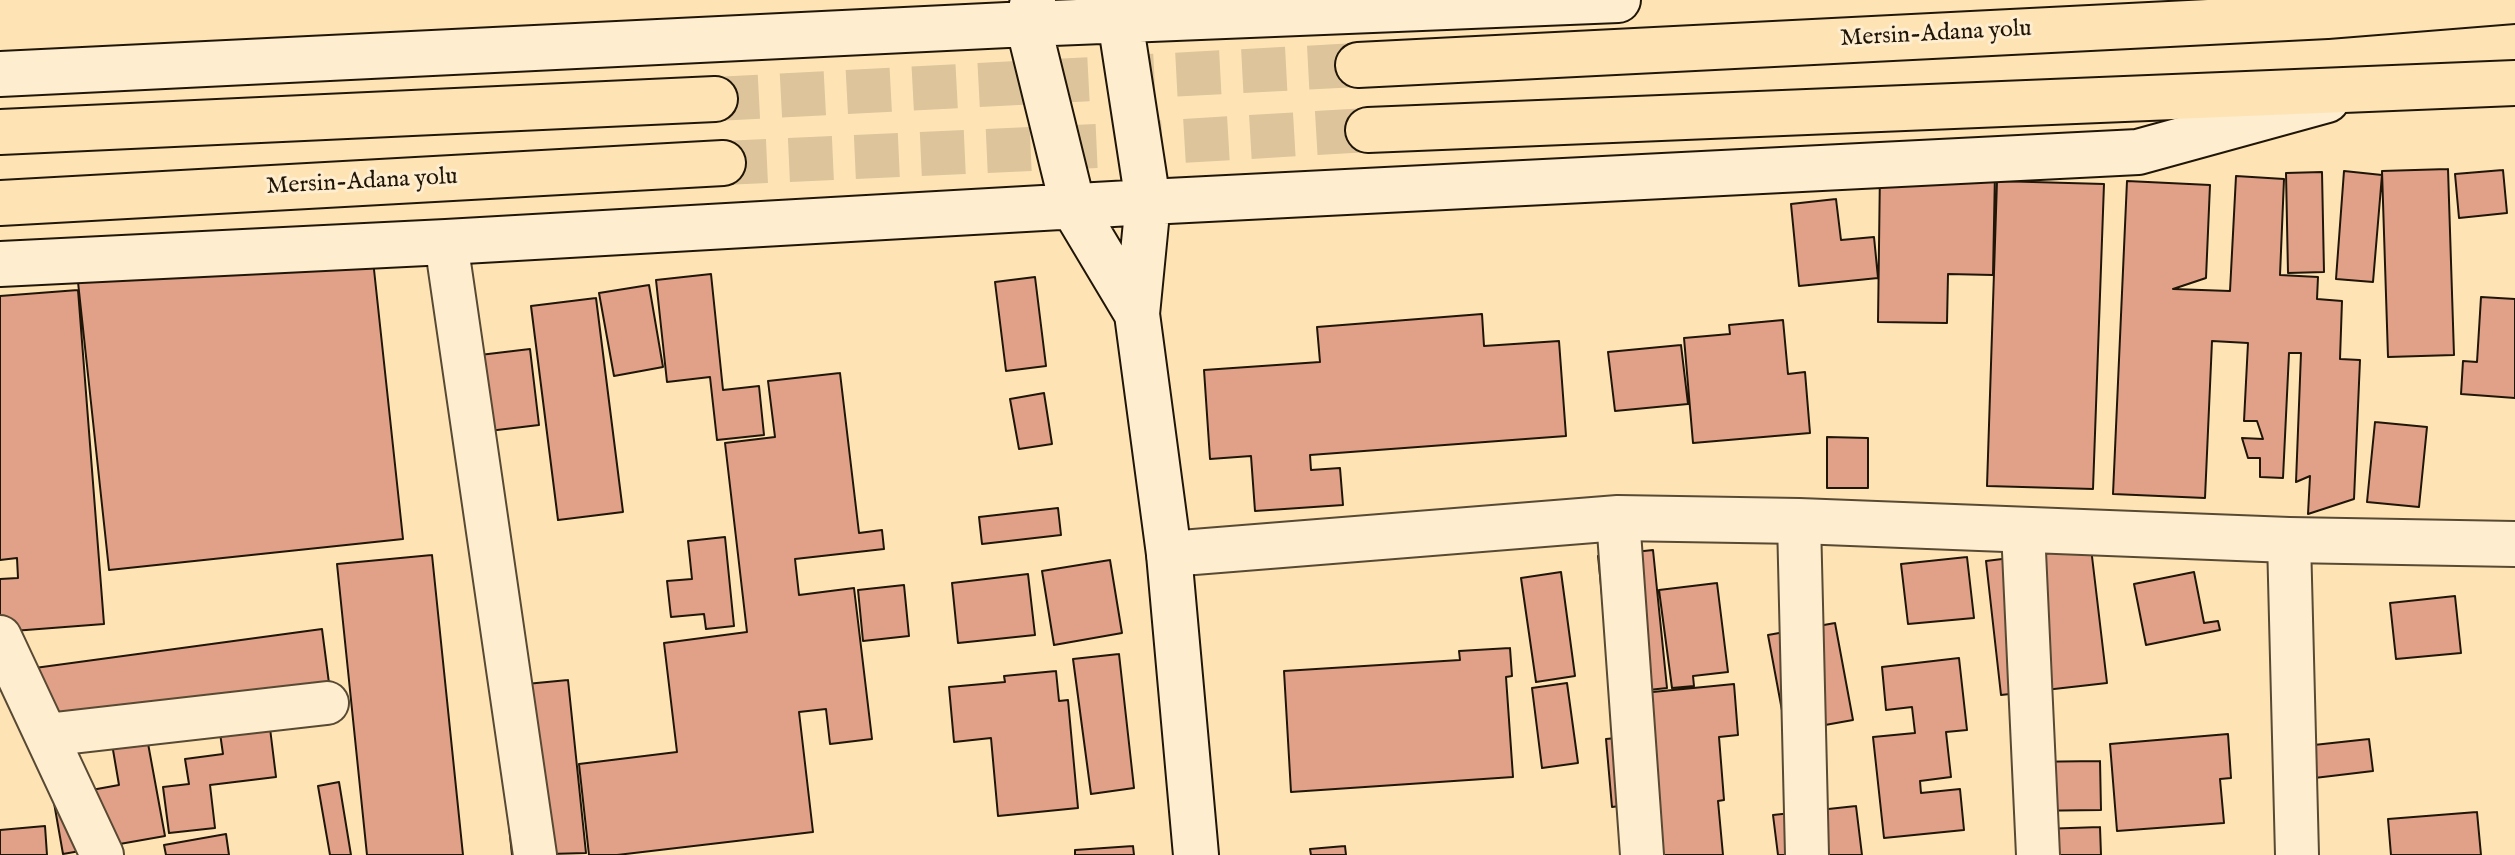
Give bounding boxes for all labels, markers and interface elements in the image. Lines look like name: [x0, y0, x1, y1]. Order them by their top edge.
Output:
street label: Mersin-Adana yolu: [1839, 16, 2033, 54]
street label: Mersin-Adana yolu: [265, 164, 459, 202]

